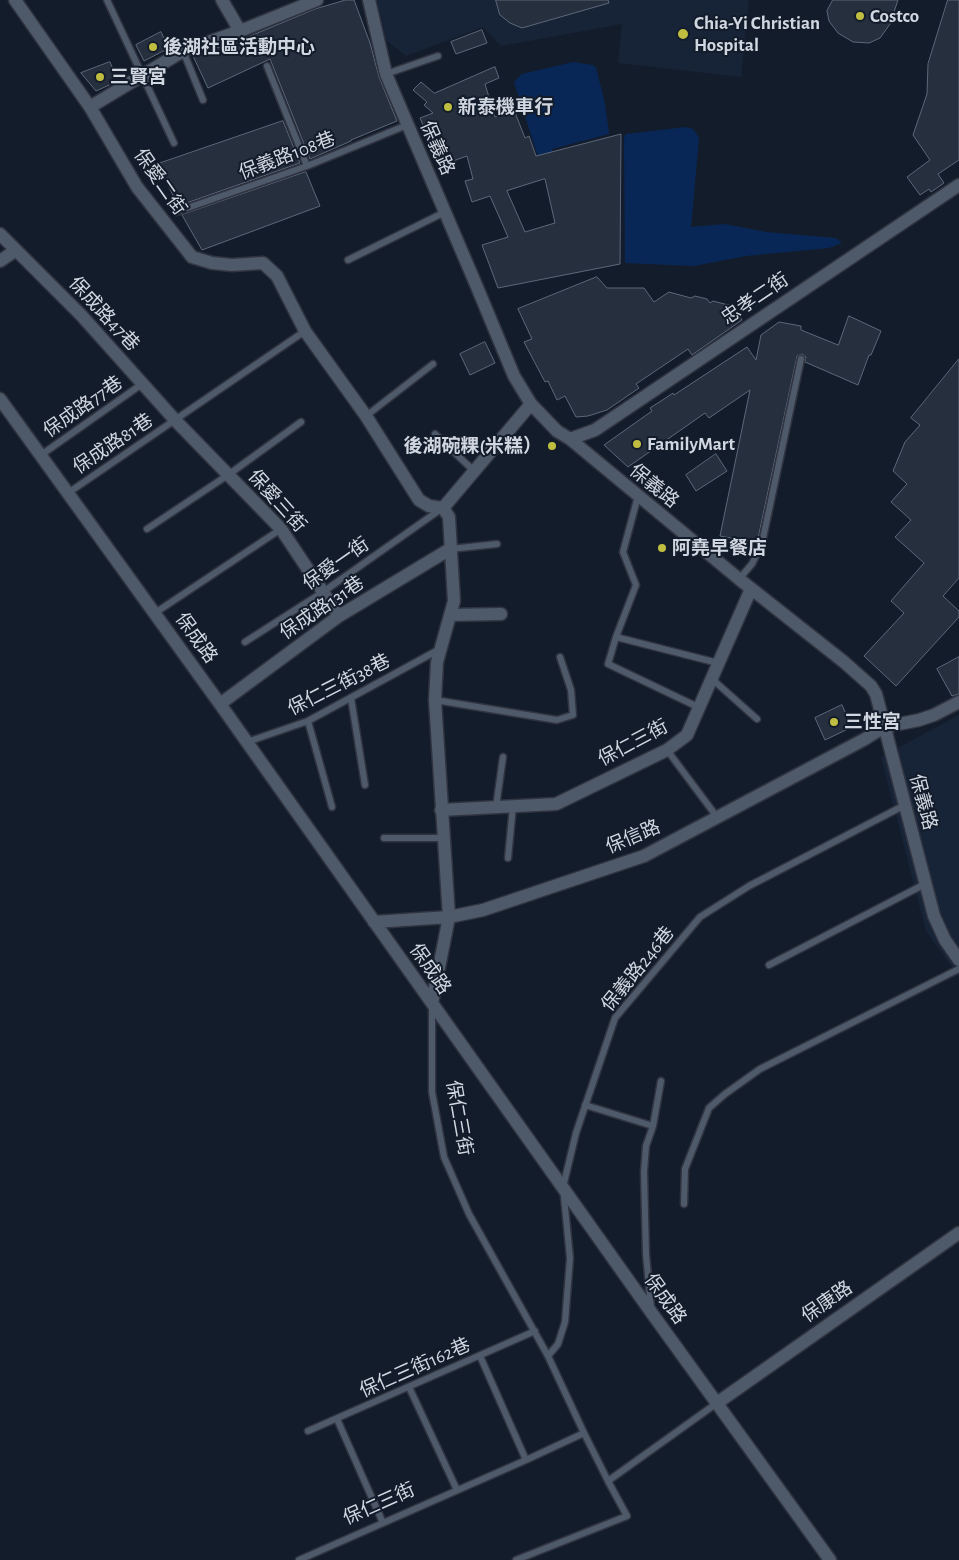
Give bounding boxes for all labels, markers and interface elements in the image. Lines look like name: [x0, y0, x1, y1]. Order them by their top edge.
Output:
place label: Costco: [870, 5, 919, 27]
marker: Costco: [854, 10, 866, 22]
place label: Chia-Yi Christian Hospital: [694, 12, 820, 56]
marker: Chia-Yi Christian Hospital: [676, 27, 690, 41]
place label: 後湖社區活動中心: [163, 36, 315, 58]
marker: 後湖社區活動中心: [147, 41, 159, 53]
place label: 三賢宮: [110, 66, 167, 88]
marker: 三賢宮: [94, 71, 106, 83]
place label: 新泰機車行: [458, 96, 553, 118]
marker: 新泰機車行: [442, 101, 454, 113]
street label: 保義路: [415, 117, 459, 179]
street label: 保義路108巷: [236, 127, 338, 185]
street label: 保愛二街: [129, 144, 191, 220]
street label: 忠孝二街: [717, 268, 793, 330]
street label: 保成路47巷: [64, 272, 144, 356]
street label: 保成路77巷: [39, 371, 127, 443]
street label: 保成路81巷: [69, 409, 157, 479]
place label: FamilyMart: [647, 433, 735, 455]
place label: 後湖碗粿(米糕）: [403, 435, 542, 457]
marker: FamilyMart: [631, 438, 643, 450]
marker: 後湖碗粿(米糕）: [546, 440, 558, 452]
street label: 保義路: [625, 459, 683, 513]
street label: 保愛三街: [243, 465, 311, 537]
street label: 保愛一街: [298, 533, 374, 595]
place label: 阿堯早餐店: [672, 537, 767, 559]
marker: 阿堯早餐店: [656, 542, 668, 554]
street label: 保成路131巷: [275, 571, 369, 645]
street label: 保成路: [170, 608, 222, 668]
street label: 保仁三街38巷: [284, 649, 394, 721]
place label: 三性宮: [844, 711, 901, 733]
street label: 保仁三街: [594, 715, 672, 771]
marker: 三性宮: [828, 716, 840, 728]
street label: 保義路: [905, 772, 941, 832]
street label: 保信路: [602, 815, 664, 859]
street label: 保義路246巷: [597, 922, 679, 1016]
street label: 保成路: [404, 939, 456, 999]
street label: 保仁三街: [441, 1079, 477, 1157]
street label: 保成路: [639, 1269, 691, 1329]
street label: 保康路: [797, 1276, 857, 1328]
street label: 保仁三街162巷: [356, 1333, 474, 1403]
street label: 保仁三街: [340, 1478, 418, 1530]

